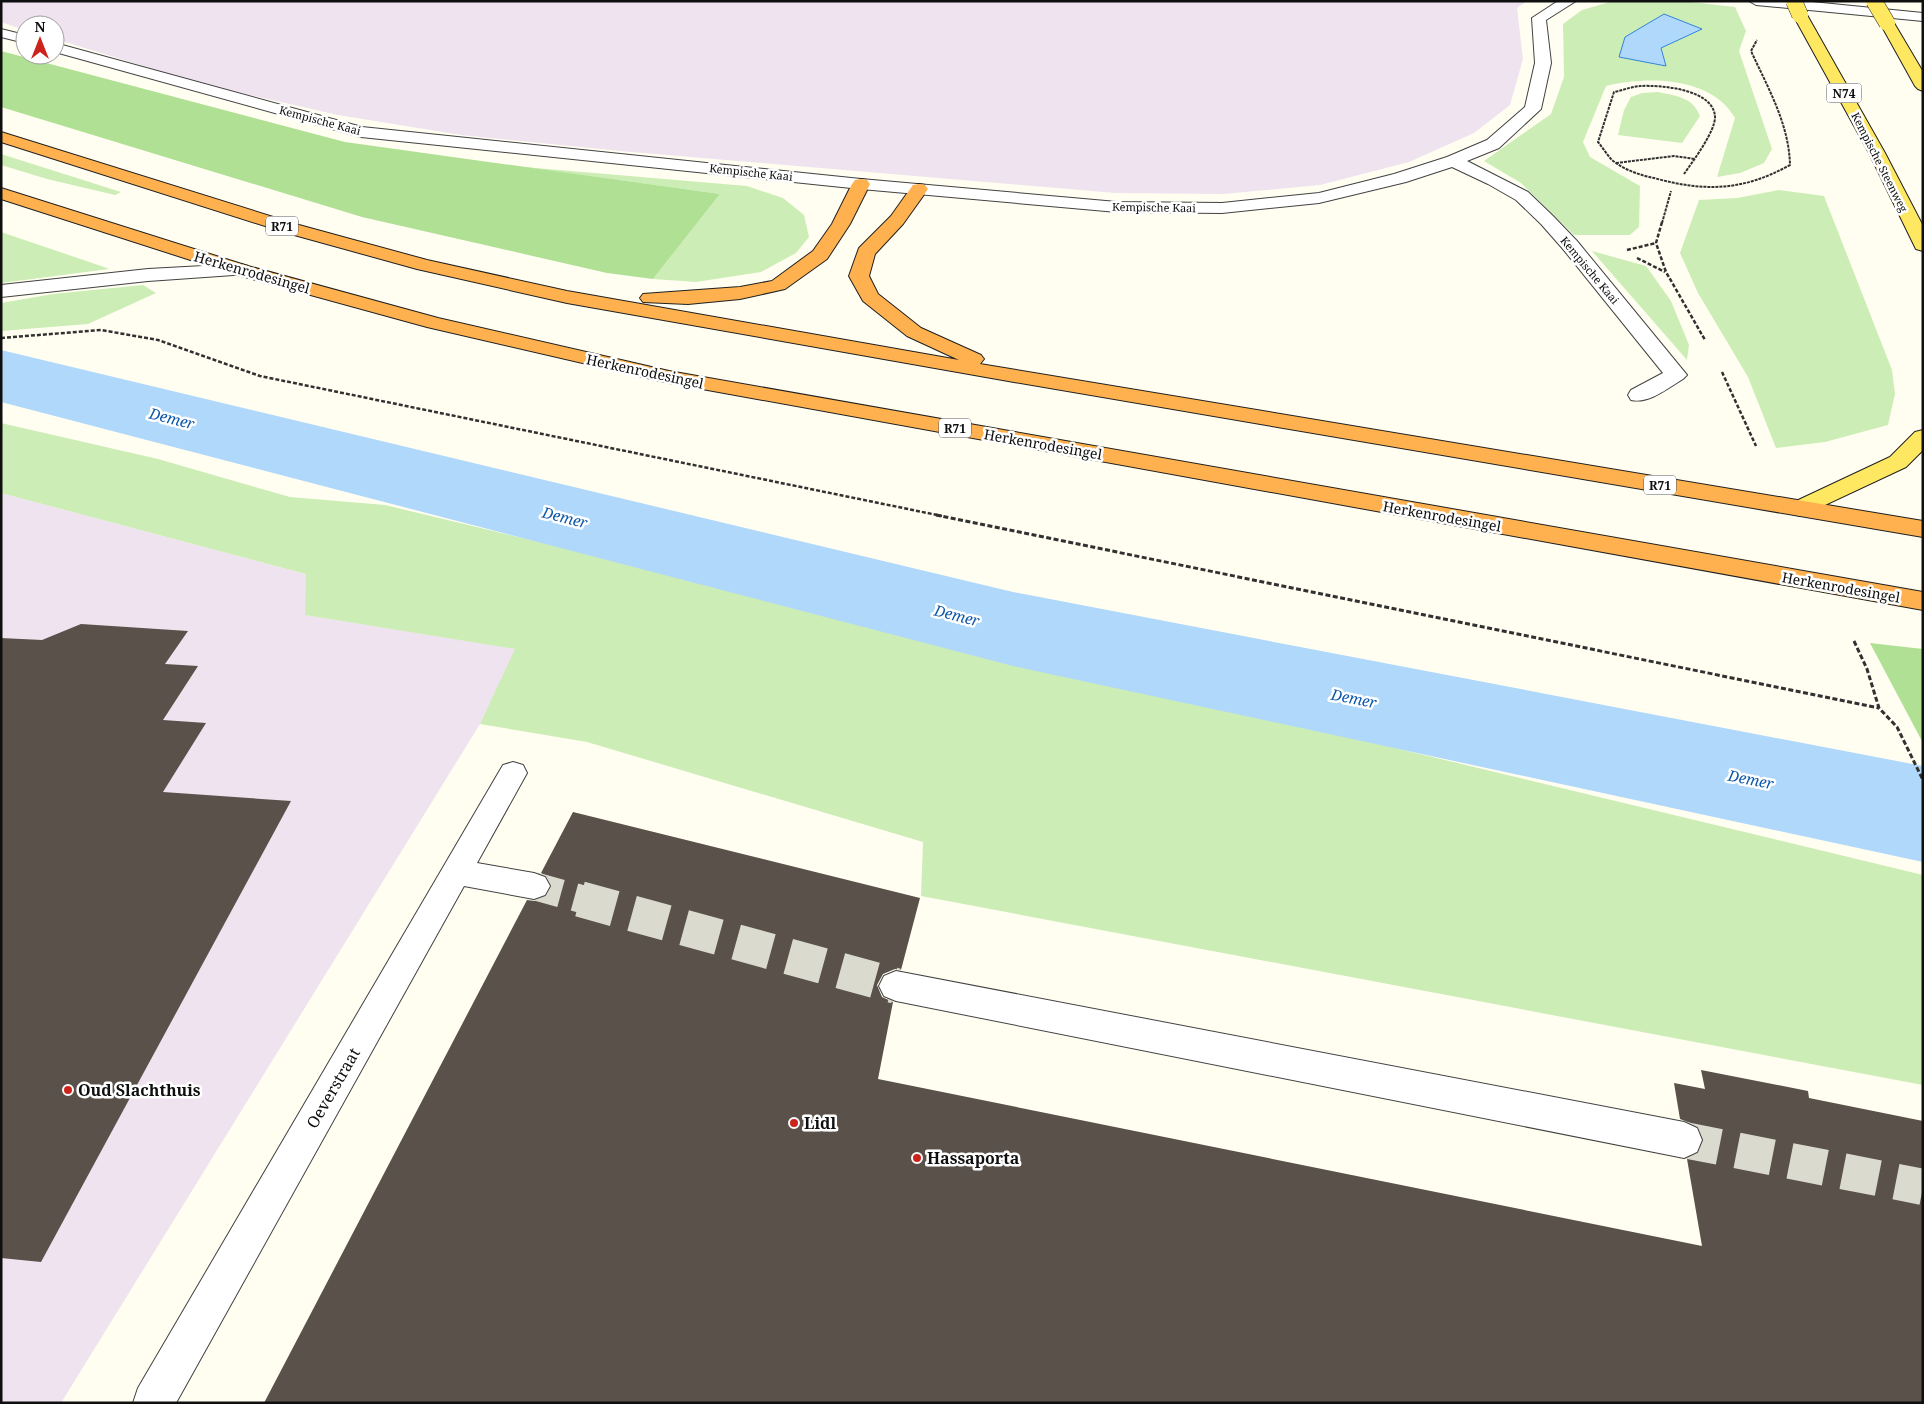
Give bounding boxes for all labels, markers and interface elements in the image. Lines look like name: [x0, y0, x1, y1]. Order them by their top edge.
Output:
north arrow: [15, 15, 65, 65]
text: N: [34, 17, 46, 36]
road number: N74: [1826, 84, 1862, 102]
street label: Kempische Kaai: [278, 102, 363, 138]
street label: Kempische Steenweg: [1848, 110, 1912, 215]
street label: Kempische Kaai: [709, 160, 794, 184]
street label: Kempische Kaai: [1112, 199, 1196, 215]
road number: R71: [266, 217, 298, 236]
street label: Kempische Kaai: [1557, 233, 1623, 307]
street label: Herkenrodesingel: [192, 246, 313, 298]
street label: Herkenrodesingel: [585, 349, 706, 393]
water label: Demer: [146, 402, 198, 434]
road number: R71: [939, 418, 971, 438]
street label: Herkenrodesingel: [982, 424, 1104, 464]
road number: R71: [1644, 476, 1676, 494]
street label: Herkenrodesingel: [1381, 496, 1503, 536]
water label: Demer: [539, 501, 591, 533]
street label: Herkenrodesingel: [1780, 567, 1902, 607]
water label: Demer: [931, 599, 983, 631]
water label: Demer: [1328, 684, 1380, 712]
water label: Demer: [1725, 765, 1777, 793]
street label: Oeverstraat: [301, 1043, 365, 1132]
place label: Oud Slachthuis: [78, 1079, 201, 1101]
marker: Oud Slachthuis: [62, 1084, 74, 1096]
place label: Lidl: [804, 1112, 836, 1134]
marker: Lidl: [788, 1117, 800, 1129]
place label: Hassaporta: [927, 1147, 1020, 1169]
marker: Hassaporta: [911, 1152, 923, 1164]

